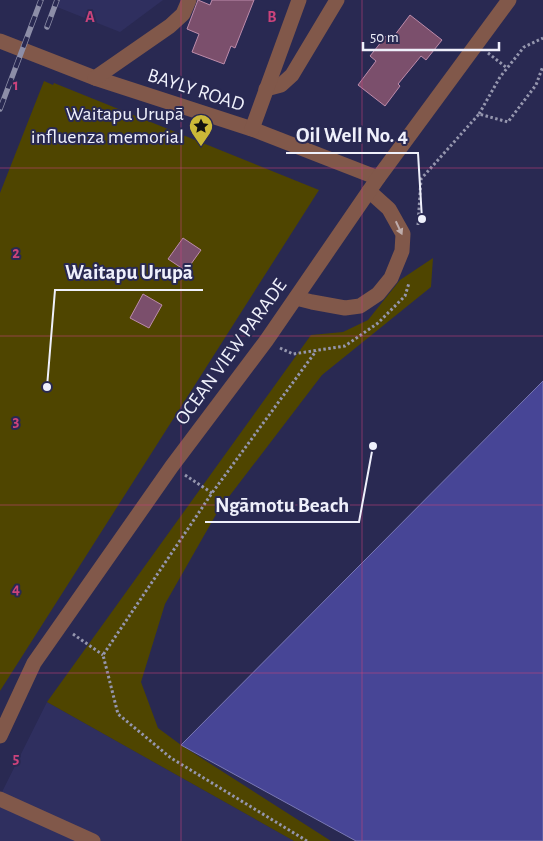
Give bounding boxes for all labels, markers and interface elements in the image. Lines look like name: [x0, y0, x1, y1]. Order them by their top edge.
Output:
text: A: [85, 9, 95, 25]
text: B: [267, 9, 277, 25]
scale bar: [363, 20, 499, 52]
text: 50 m: [370, 30, 399, 45]
street label: BAYLY ROAD: [145, 65, 247, 115]
text: 1: [13, 77, 19, 93]
place label: Waitapu Urupā influenza memorial: [31, 104, 184, 147]
place icon: Waitapu Urupā influenza memorial: [188, 113, 214, 147]
callout: Oil Well No. 4: [286, 117, 418, 153]
text: Oil Well No. 4: [296, 125, 408, 146]
one-way arrow: [395, 221, 403, 235]
text: 2: [12, 245, 20, 261]
callout: Waitapu Urupā: [55, 254, 203, 290]
text: Waitapu Urupā: [65, 262, 193, 283]
street label: OCEAN VIEW PARADE: [172, 275, 291, 429]
text: 3: [13, 413, 20, 429]
callout: Ngāmotu Beach: [205, 486, 359, 522]
text: Ngāmotu Beach: [215, 495, 349, 516]
text: 4: [12, 581, 20, 597]
text: 5: [13, 750, 20, 766]

